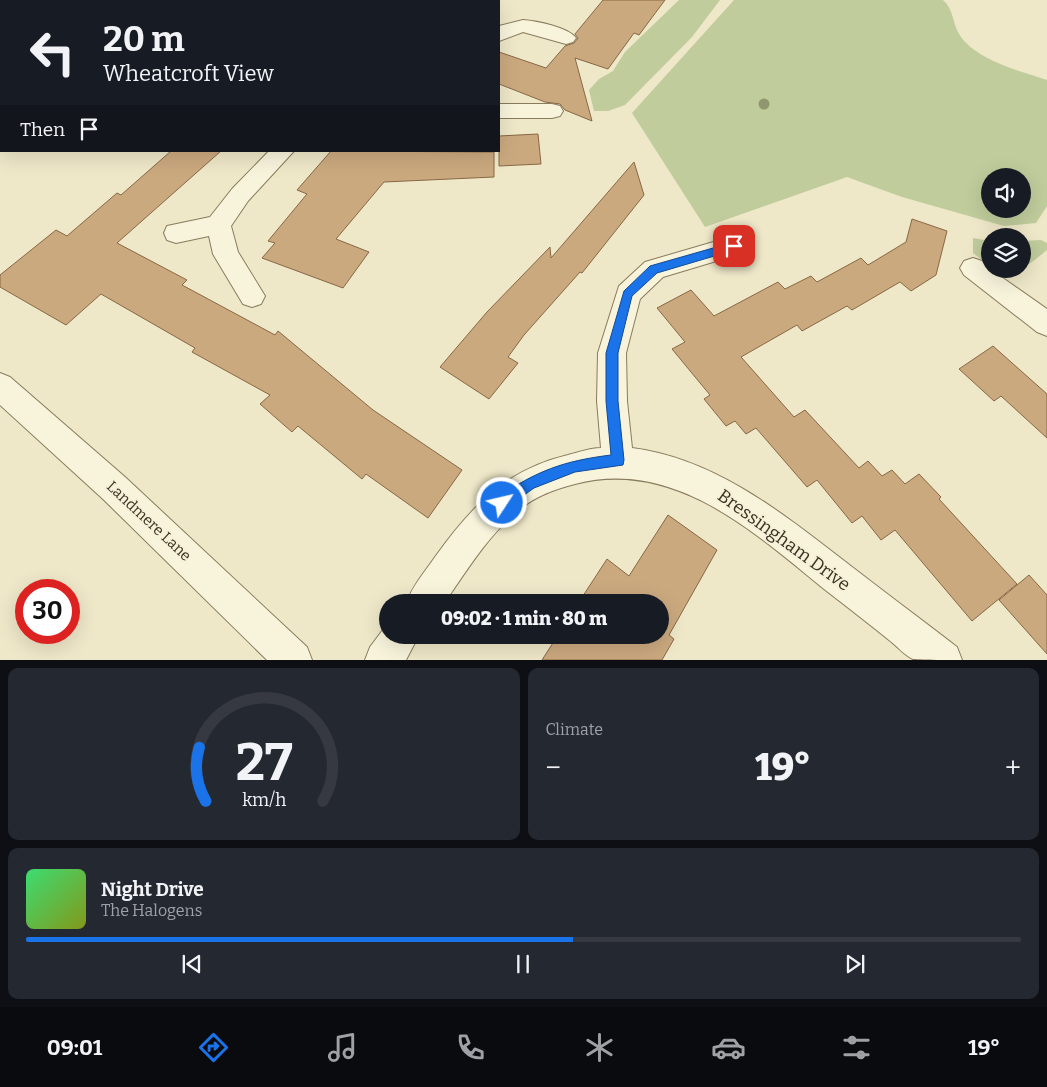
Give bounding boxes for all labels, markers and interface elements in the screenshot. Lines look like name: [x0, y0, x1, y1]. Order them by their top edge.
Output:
text: 20 m: [103, 18, 185, 60]
icon: left: [20, 20, 85, 85]
text: Wheatcroft View: [103, 60, 274, 87]
icon: arrive: [75, 115, 103, 143]
text: Then: [20, 118, 65, 141]
map controls: [981, 168, 1031, 278]
button: sound: [981, 168, 1031, 218]
pin: [713, 225, 755, 267]
button: layers: [981, 228, 1031, 278]
icon: arrive: [720, 232, 748, 260]
position arrow: [475, 476, 527, 528]
street label: Landmere Lane: [103, 477, 195, 565]
street label: Bressingham Drive: [713, 484, 855, 596]
speed limit sign: 30: [15, 579, 80, 644]
text: 09:02 · 1 min · 80 m: [441, 607, 607, 630]
text: Climate: [546, 720, 603, 739]
text: 27: [235, 731, 292, 794]
text: 19°: [755, 744, 811, 790]
text: −: [546, 751, 561, 784]
text: +: [1005, 751, 1021, 784]
text: km/h: [242, 789, 286, 811]
text: Night Drive: [101, 878, 204, 901]
text: The Halogens: [101, 901, 202, 920]
icon: previous: [178, 950, 206, 978]
icon: pause: [509, 950, 537, 978]
icon: next: [841, 950, 869, 978]
icon: directions: [196, 1030, 231, 1065]
icon: music: [325, 1030, 360, 1065]
icon: phone: [453, 1030, 488, 1065]
icon: climate: [582, 1030, 617, 1065]
icon: car: [711, 1030, 746, 1065]
icon: filters: [839, 1030, 874, 1065]
text: 09:01: [47, 1034, 102, 1061]
text: 19°: [968, 1034, 1000, 1061]

